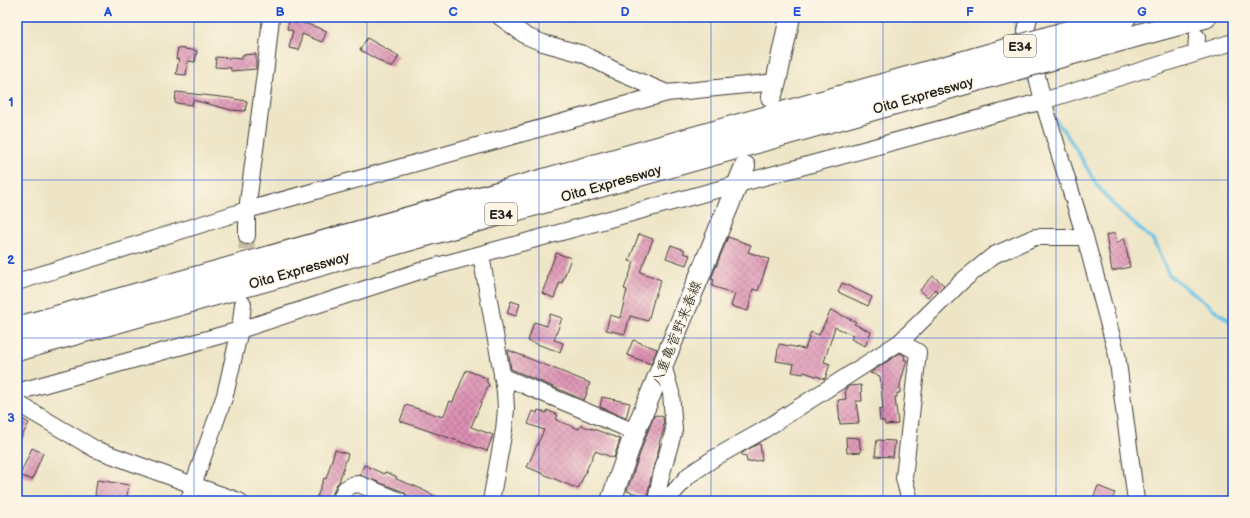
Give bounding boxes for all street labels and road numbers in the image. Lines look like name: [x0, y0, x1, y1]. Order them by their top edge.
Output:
road number: E34: [1004, 35, 1036, 57]
street label: Oita Expressway: [871, 73, 976, 118]
street label: Oita Expressway: [559, 161, 664, 206]
road number: E34: [485, 203, 517, 225]
street label: Oita Expressway: [247, 248, 352, 293]
street label: 八重亀菅野来春線: [648, 278, 705, 388]

